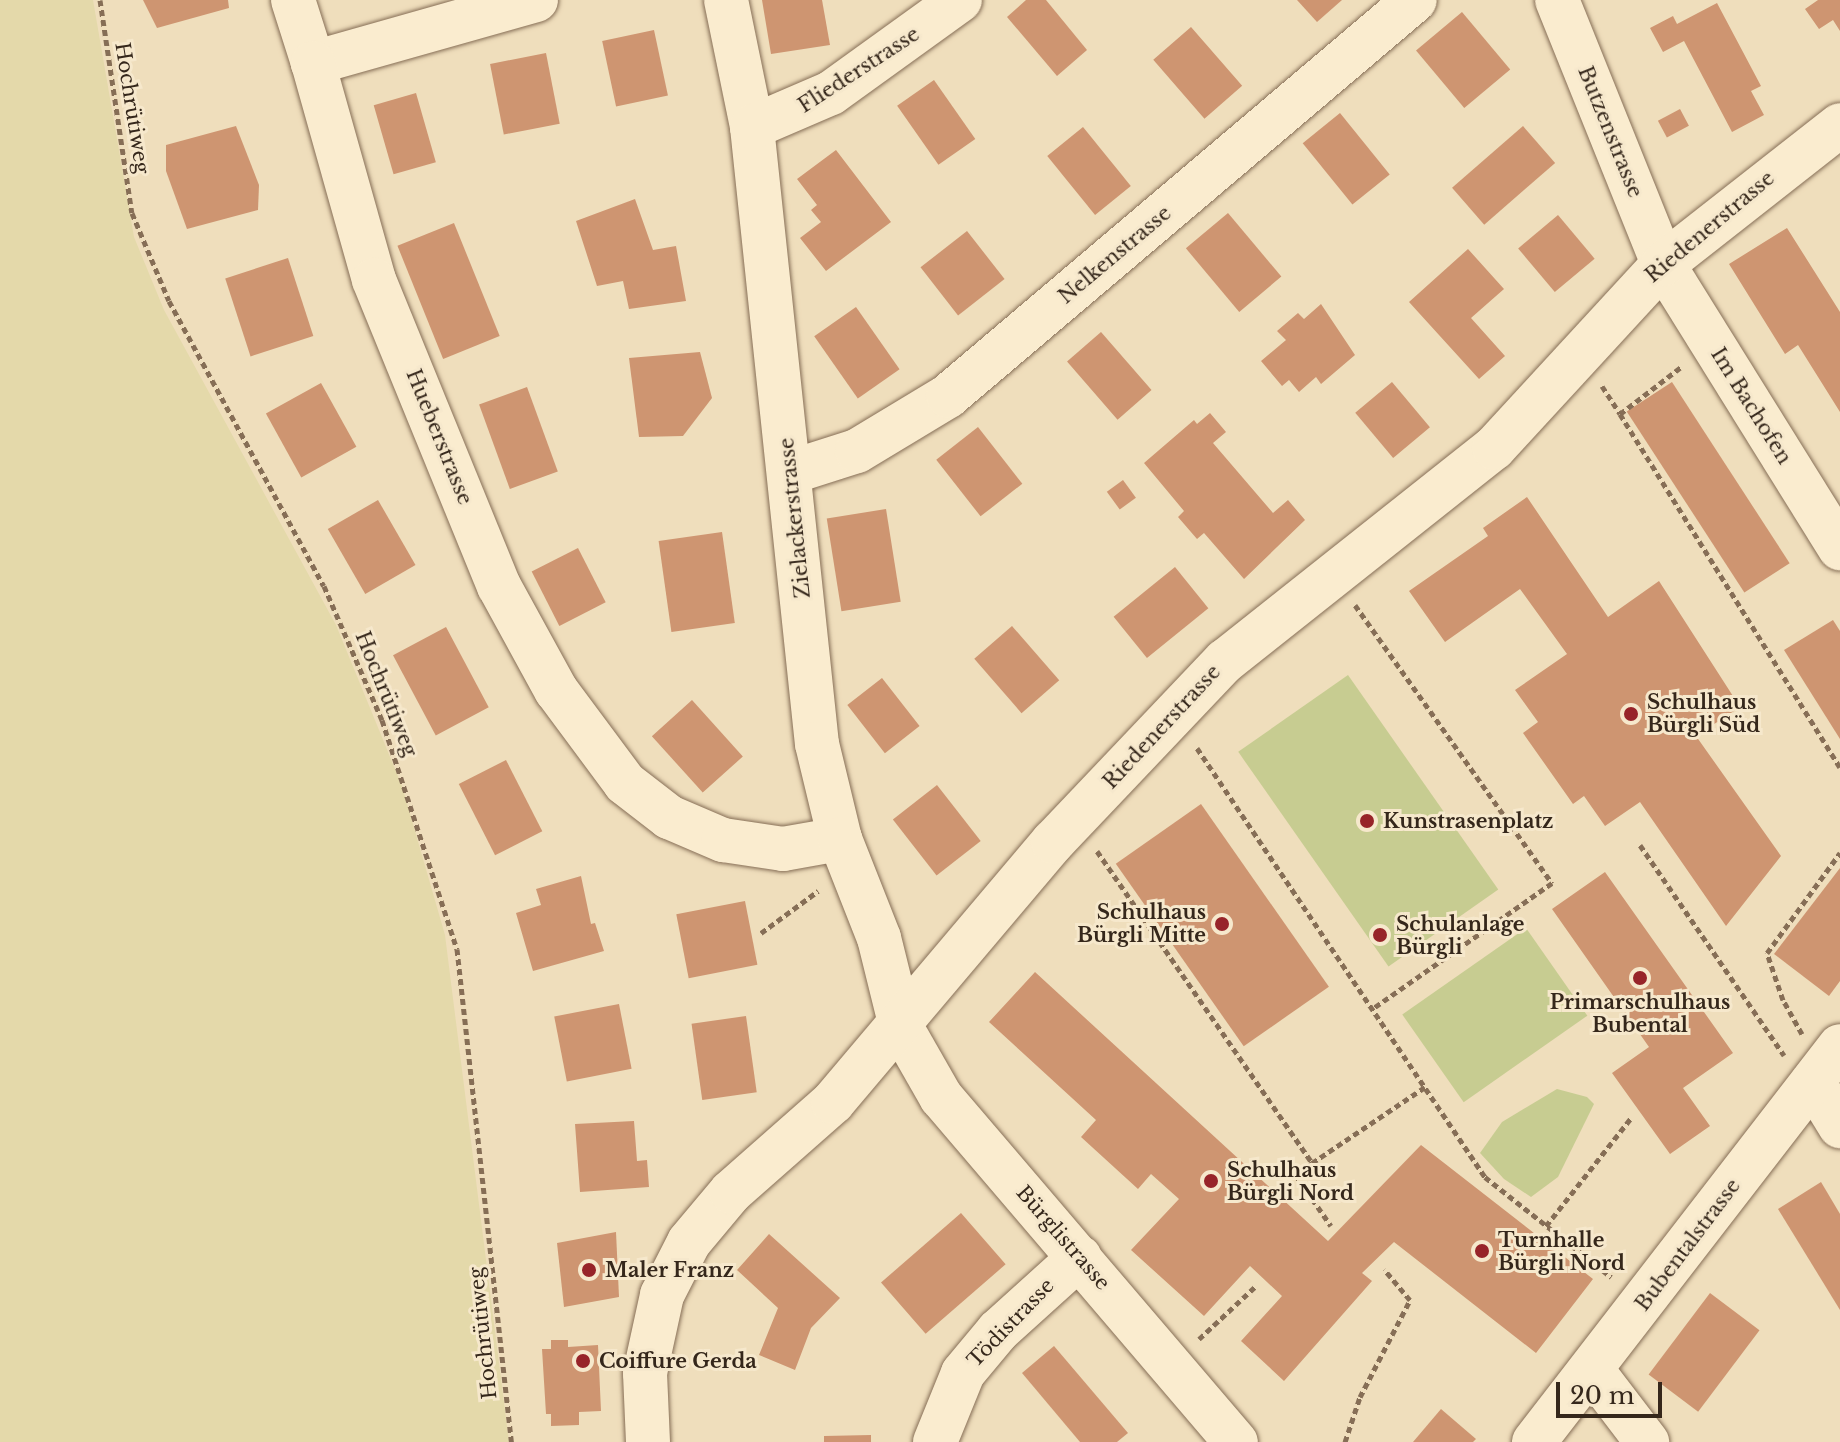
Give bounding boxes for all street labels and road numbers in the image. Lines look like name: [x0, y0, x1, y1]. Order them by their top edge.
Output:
street label: Fliederstrasse: [794, 22, 924, 118]
street label: Hochrütiweg: [110, 41, 154, 175]
street label: Butzenstrasse: [1573, 63, 1647, 201]
street label: Riedenerstrasse: [1641, 166, 1779, 288]
street label: Nelkenstrasse: [1054, 201, 1176, 309]
street label: Im Bachofen: [1706, 343, 1796, 469]
street label: Hueberstrasse: [401, 366, 477, 508]
street label: Zielackerstrasse: [775, 436, 815, 600]
street label: Hochrütiweg: [350, 628, 422, 760]
street label: Riedenerstrasse: [1098, 660, 1226, 794]
street label: Bubentalstrasse: [1631, 1174, 1745, 1316]
street label: Bürglistrasse: [1011, 1181, 1115, 1295]
street label: Hochrütiweg: [464, 1266, 502, 1400]
street label: Tödistrasse: [963, 1274, 1059, 1372]

